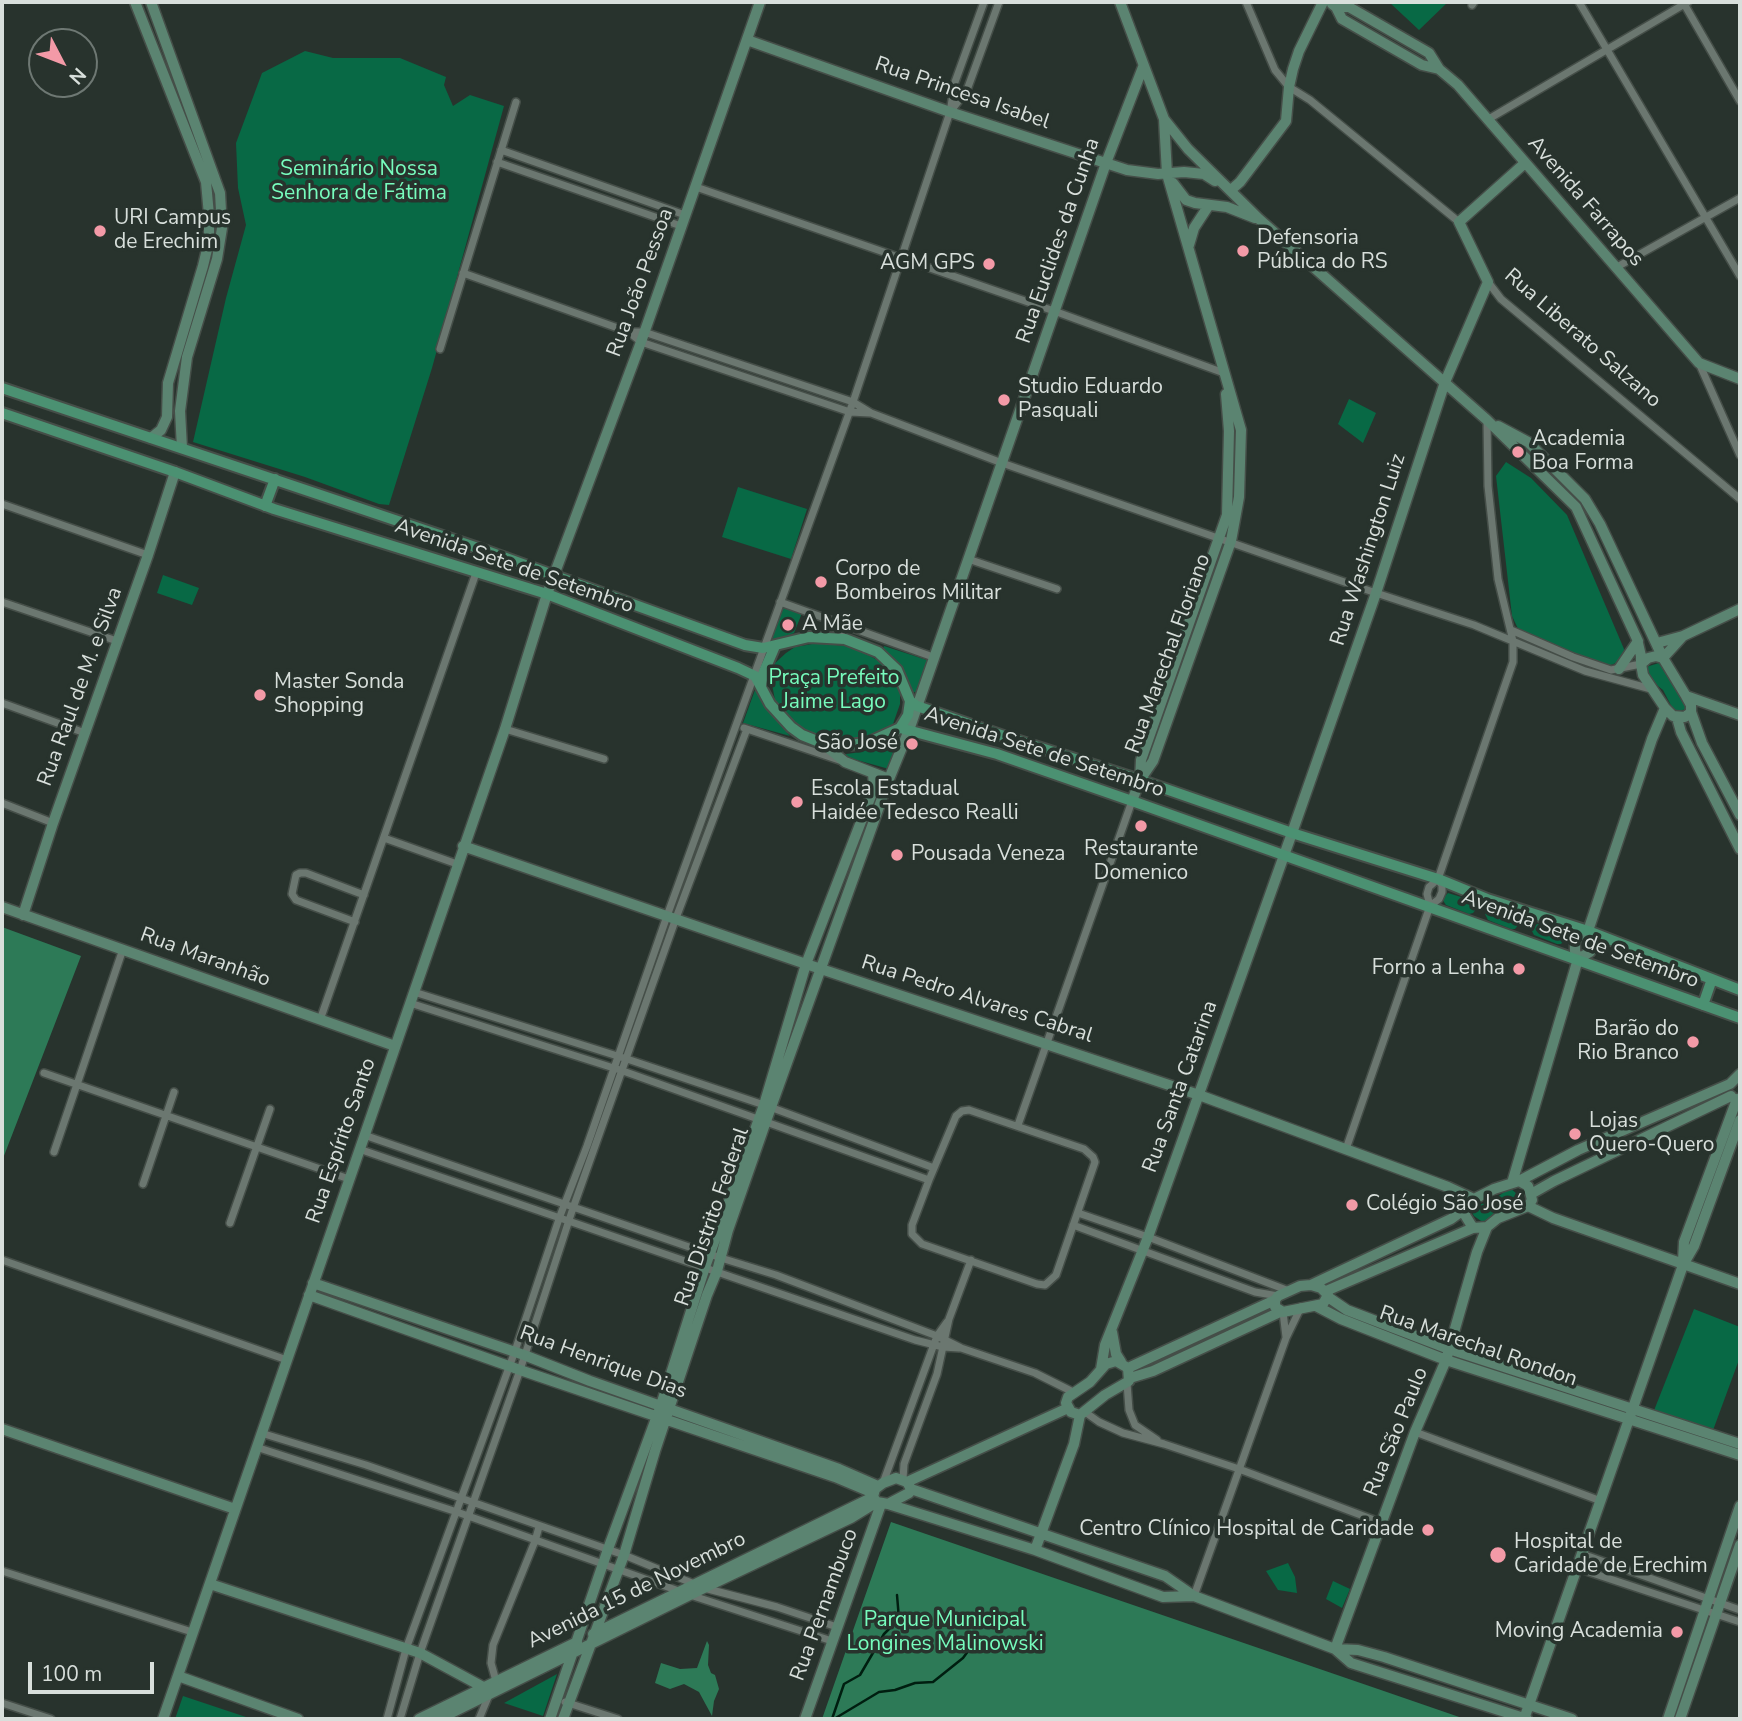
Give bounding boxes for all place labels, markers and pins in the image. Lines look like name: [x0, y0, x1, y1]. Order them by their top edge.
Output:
place label: URI Campus de Erechim: [114, 206, 231, 256]
marker: URI Campus de Erechim: [92, 223, 108, 239]
place label: Defensoria Pública do RS: [1257, 226, 1388, 276]
marker: Defensoria Pública do RS: [1235, 243, 1251, 259]
place label: AGM GPS: [880, 251, 975, 277]
marker: AGM GPS: [981, 256, 997, 272]
place label: Studio Eduardo Pasquali: [1018, 375, 1163, 425]
marker: Studio Eduardo Pasquali: [996, 392, 1012, 408]
place label: Academia Boa Forma: [1532, 427, 1634, 477]
marker: Academia Boa Forma: [1510, 444, 1526, 460]
place label: Corpo de Bombeiros Militar: [835, 557, 1002, 607]
marker: Corpo de Bombeiros Militar: [813, 574, 829, 590]
place label: A Mãe: [802, 612, 863, 638]
marker: A Mãe: [780, 617, 796, 633]
place label: Master Sonda Shopping: [274, 670, 404, 720]
marker: Master Sonda Shopping: [252, 687, 268, 703]
place label: São José: [817, 731, 898, 757]
marker: São José: [904, 736, 920, 752]
place label: Escola Estadual Haidée Tedesco Realli: [811, 777, 1019, 827]
marker: Escola Estadual Haidée Tedesco Realli: [789, 794, 805, 810]
marker: Restaurante Domenico: [1133, 818, 1149, 834]
place label: Restaurante Domenico: [1084, 837, 1198, 887]
place label: Pousada Veneza: [911, 842, 1065, 868]
marker: Pousada Veneza: [889, 847, 905, 863]
place label: Forno a Lenha: [1372, 956, 1505, 982]
marker: Forno a Lenha: [1511, 961, 1527, 977]
place label: Barão do Rio Branco: [1577, 1017, 1679, 1067]
marker: Barão do Rio Branco: [1685, 1034, 1701, 1050]
place label: Lojas Quero-Quero: [1589, 1109, 1714, 1159]
marker: Lojas Quero-Quero: [1567, 1126, 1583, 1142]
place label: Colégio São José: [1366, 1192, 1523, 1218]
marker: Colégio São José: [1344, 1197, 1360, 1213]
place label: Centro Clínico Hospital de Caridade: [1079, 1517, 1414, 1543]
marker: Centro Clínico Hospital de Caridade: [1420, 1522, 1436, 1538]
place label: Hospital de Caridade de Erechim: [1514, 1530, 1708, 1580]
marker: Hospital de Caridade de Erechim: [1488, 1545, 1508, 1565]
place label: Moving Academia: [1495, 1619, 1663, 1645]
marker: Moving Academia: [1669, 1624, 1685, 1640]

